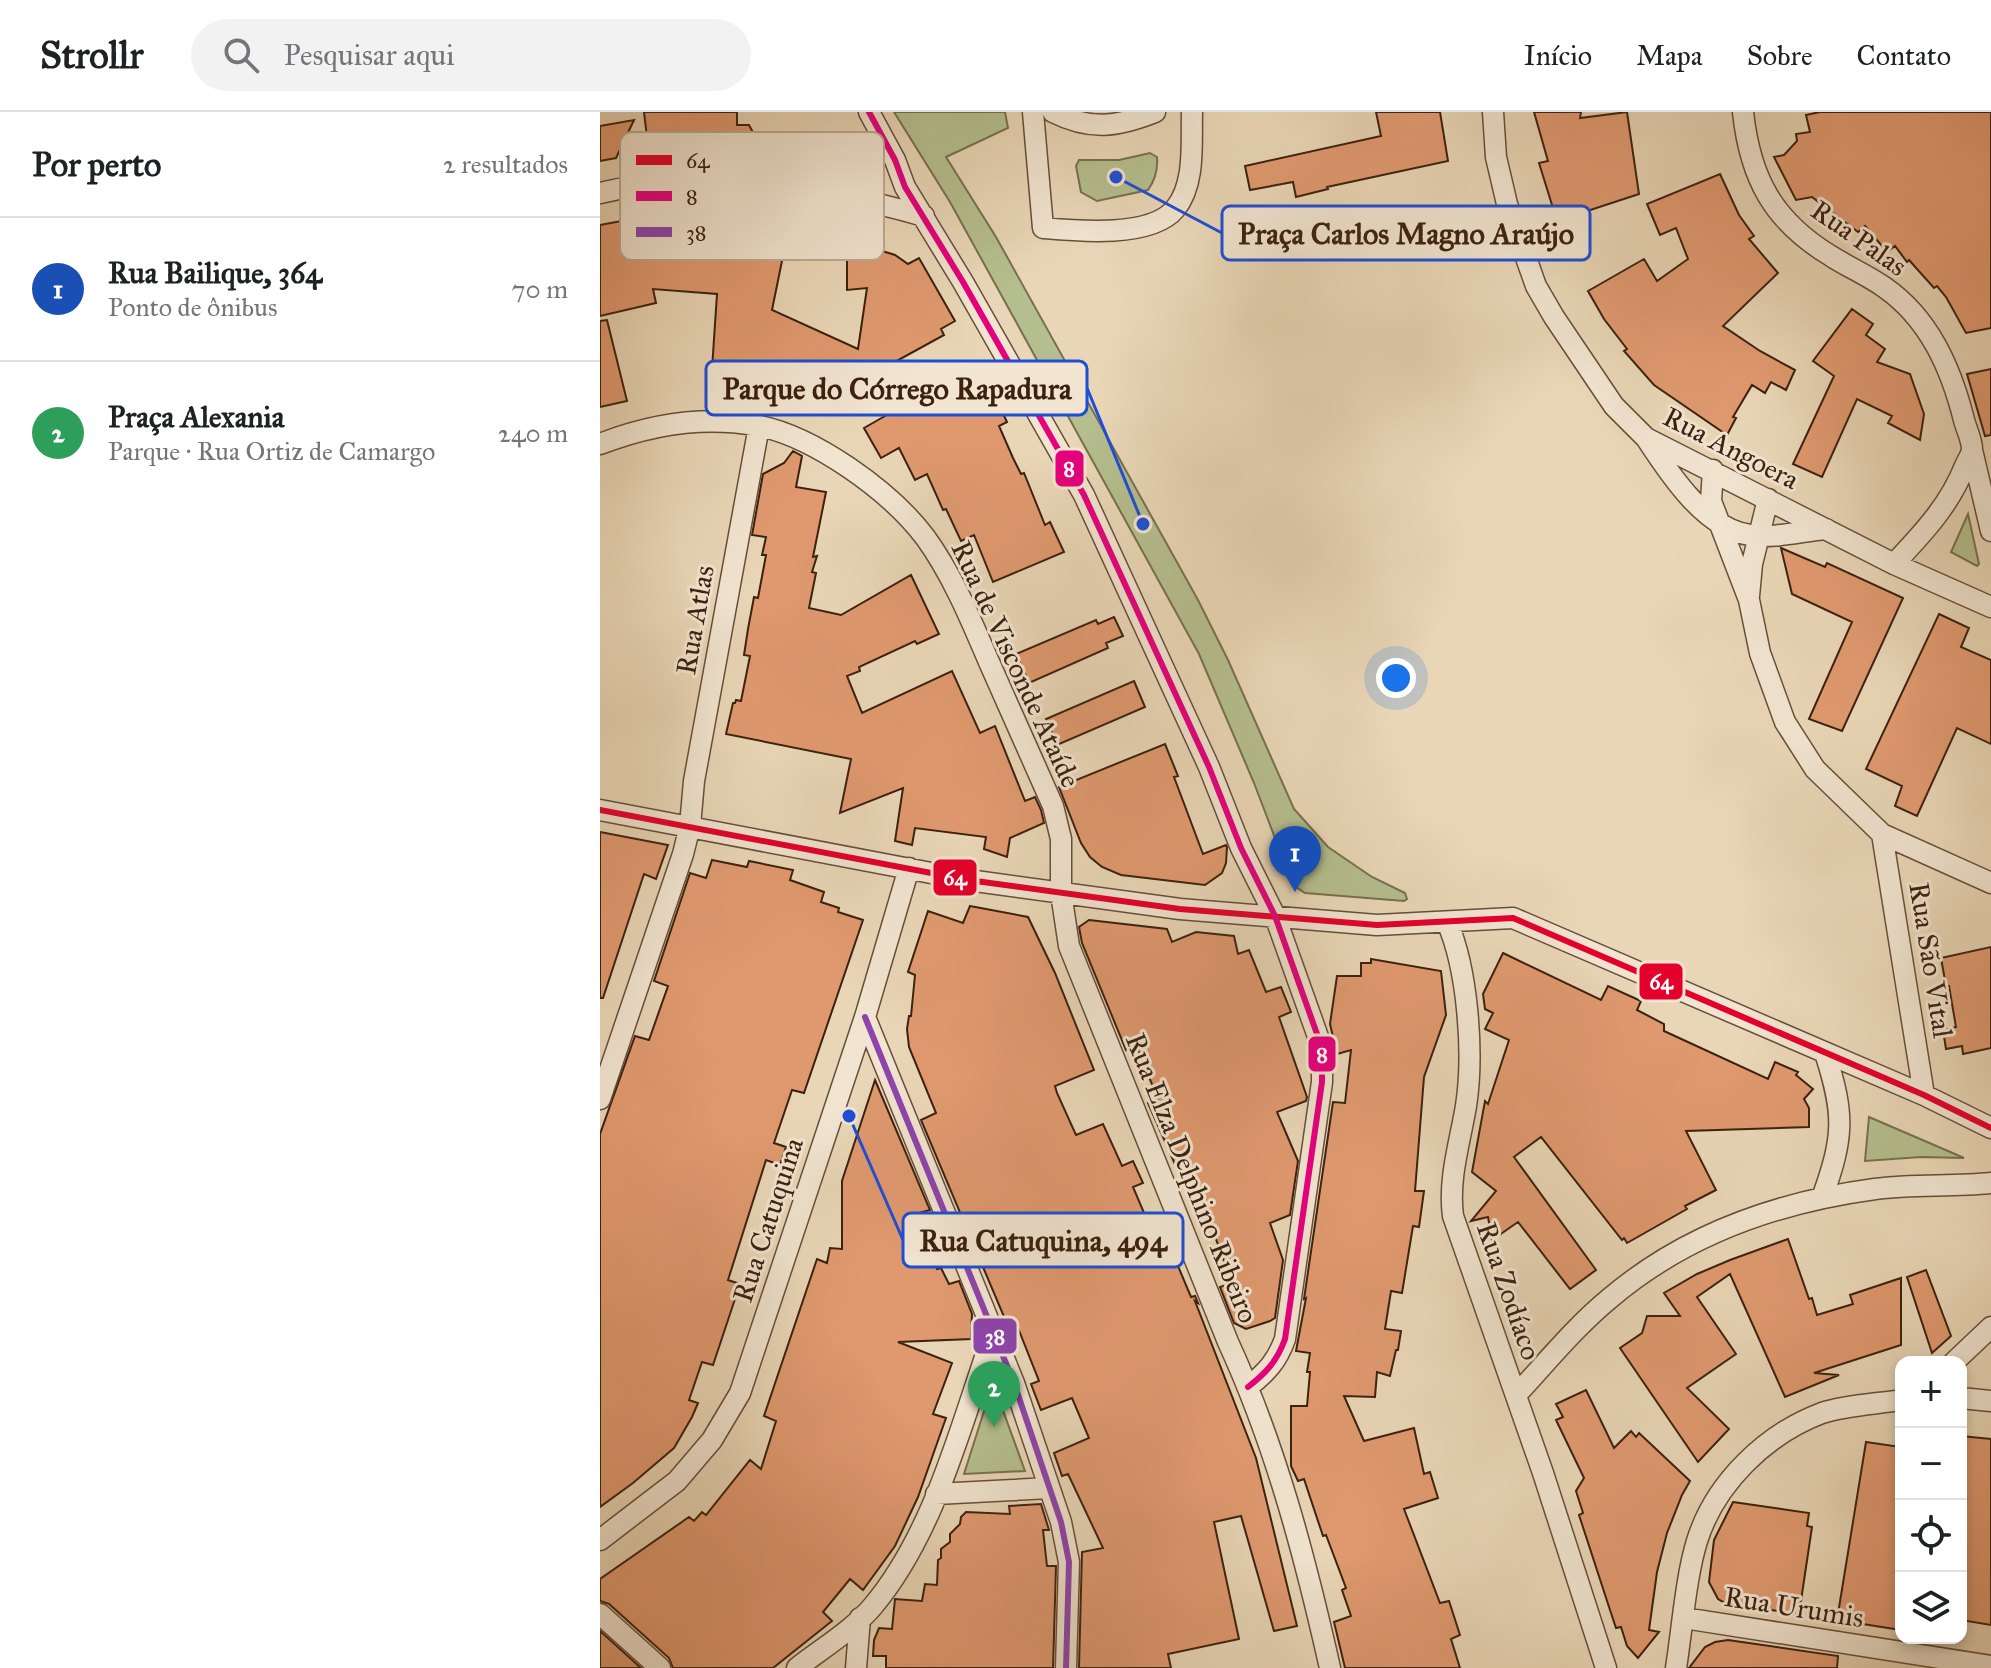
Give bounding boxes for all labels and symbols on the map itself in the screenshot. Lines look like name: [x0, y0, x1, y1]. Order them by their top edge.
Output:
legend: [620, 132, 884, 260]
text: 64: [686, 147, 710, 174]
text: 8: [686, 183, 698, 210]
street label: Rua Palas: [1804, 192, 1914, 284]
callout: Praça Carlos Magno Araújo: [1222, 206, 1590, 260]
text: Praça Carlos Magno Araújo: [1238, 216, 1574, 253]
text: 38: [686, 219, 707, 246]
callout: Parque do Córrego Rapadura: [706, 361, 1087, 415]
text: Parque do Córrego Rapadura: [722, 371, 1073, 407]
street label: Rua Angoera: [1657, 399, 1805, 497]
line badge: 8: [1054, 449, 1085, 488]
text: 8: [1063, 455, 1075, 482]
street label: Rua de Visconde Ataíde: [944, 535, 1088, 793]
street label: Rua Atlas: [668, 563, 722, 677]
your location: [1376, 658, 1416, 698]
pin: 1: [1269, 826, 1321, 892]
line badge: 64: [932, 858, 978, 897]
text: 64: [943, 864, 969, 891]
street label: Rua São Vital: [1901, 880, 1961, 1041]
line badge: 64: [1638, 962, 1684, 1001]
text: 64: [1649, 968, 1675, 995]
street label: Rua Elza Delphino Ribeiro: [1118, 1028, 1266, 1328]
line badge: 8: [1307, 1035, 1337, 1073]
text: 8: [1316, 1041, 1328, 1068]
street label: Rua Catuquina: [725, 1133, 811, 1307]
callout: Rua Catuquina, 494: [903, 1213, 1183, 1267]
street label: Rua Zodíaco: [1469, 1217, 1549, 1365]
text: Rua Catuquina, 494: [919, 1223, 1168, 1260]
line badge: 38: [972, 1317, 1018, 1355]
text: 38: [985, 1323, 1005, 1350]
pin: 2: [968, 1361, 1020, 1427]
street label: Rua Urumis: [1722, 1579, 1866, 1635]

